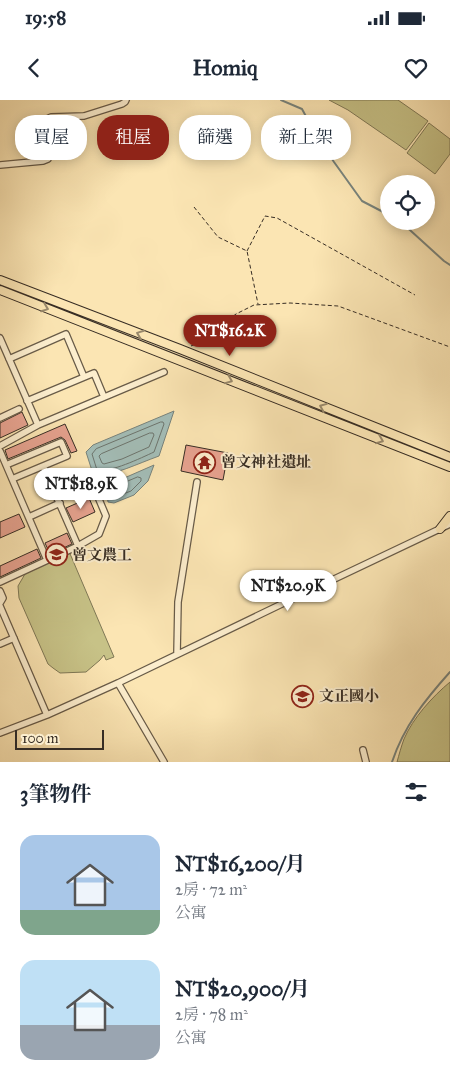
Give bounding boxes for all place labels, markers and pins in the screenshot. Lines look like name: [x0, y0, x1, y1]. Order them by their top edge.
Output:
pin: NT$16.2K: [178, 314, 282, 357]
temple icon: 曾文神社遺址: [193, 450, 217, 474]
place label: 曾文神社遺址: [221, 453, 311, 471]
pin: NT$18.9K: [29, 468, 133, 510]
school or university icon: 曾文農工: [44, 543, 68, 567]
place label: 曾文農工: [72, 546, 132, 564]
pin: NT$20.9K: [236, 570, 340, 612]
school or university icon: 文正國小: [291, 684, 315, 708]
place label: 文正國小: [319, 687, 379, 705]

